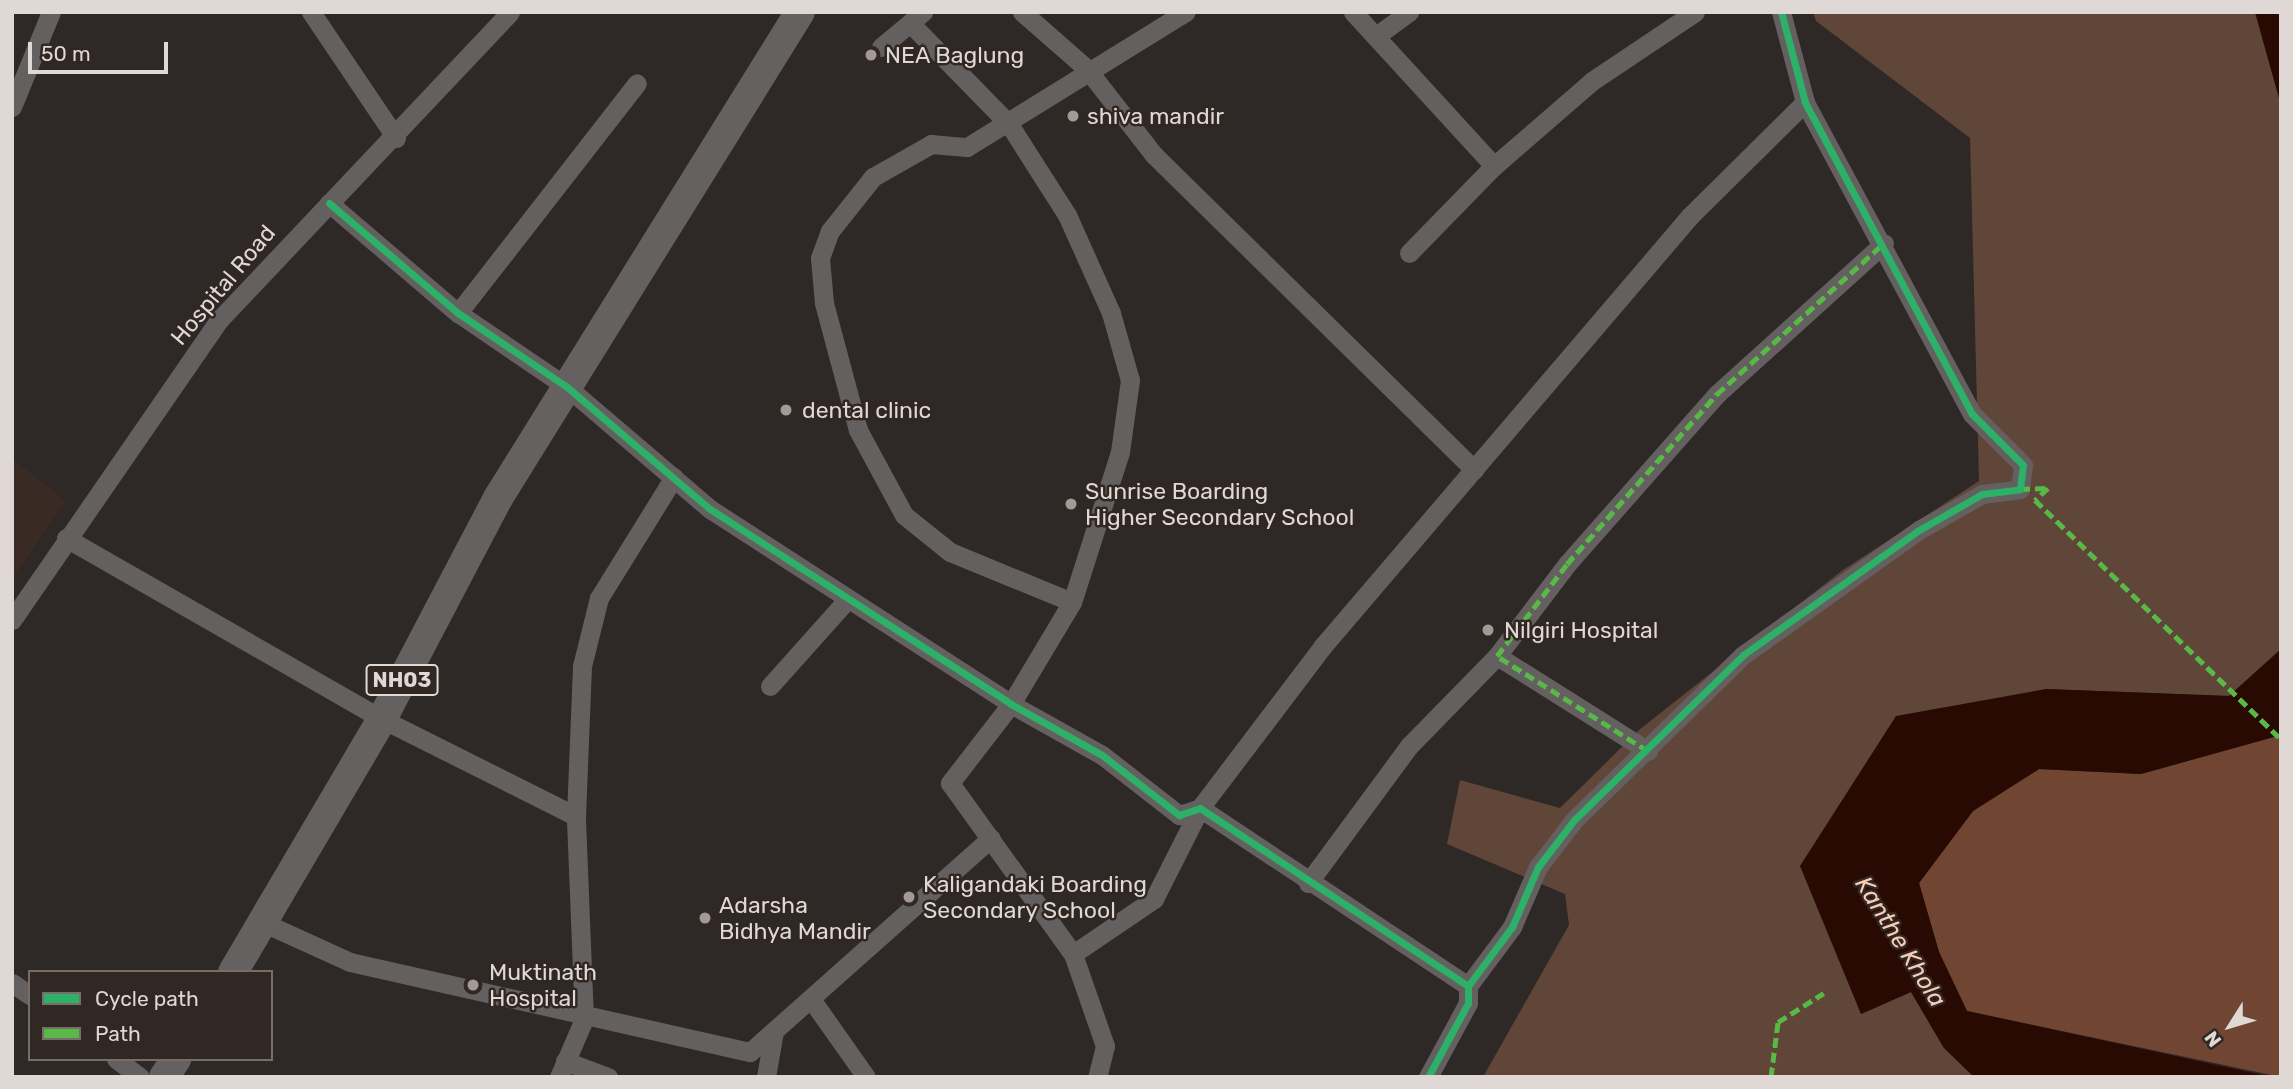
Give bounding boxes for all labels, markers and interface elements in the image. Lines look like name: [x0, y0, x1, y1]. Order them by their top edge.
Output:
scale bar: [32, 28, 172, 72]
text: 50 m: [41, 41, 91, 66]
place label: NEA Baglung: [885, 41, 1025, 69]
marker: NEA Baglung: [863, 47, 879, 63]
place label: shiva mandir: [1087, 102, 1224, 130]
marker: shiva mandir: [1065, 108, 1081, 124]
street label: Hospital Road: [165, 219, 281, 351]
place label: dental clinic: [802, 396, 931, 424]
marker: dental clinic: [776, 400, 796, 420]
place label: Sunrise Boarding Higher Secondary School: [1085, 477, 1355, 531]
marker: Sunrise Boarding Higher Secondary School: [1063, 496, 1079, 512]
place label: Nilgiri Hospital: [1504, 616, 1658, 644]
marker: Nilgiri Hospital: [1478, 620, 1498, 640]
road number: NH03: [365, 662, 439, 698]
place label: Kaligandaki Boarding Secondary School: [923, 870, 1147, 924]
water label: Kanthe Khola: [1849, 872, 1951, 1012]
marker: Kaligandaki Boarding Secondary School: [901, 889, 917, 905]
place label: Adarsha Bidhya Mandir: [719, 891, 871, 945]
marker: Adarsha Bidhya Mandir: [697, 910, 713, 926]
place label: Muktinath Hospital: [489, 958, 597, 1012]
legend: [28, 970, 273, 1061]
marker: Muktinath Hospital: [463, 975, 483, 995]
text: Cycle path: [95, 986, 199, 1011]
north arrow: [2195, 991, 2265, 1061]
text: Path: [95, 1021, 141, 1046]
text: N: [2200, 1027, 2226, 1051]

